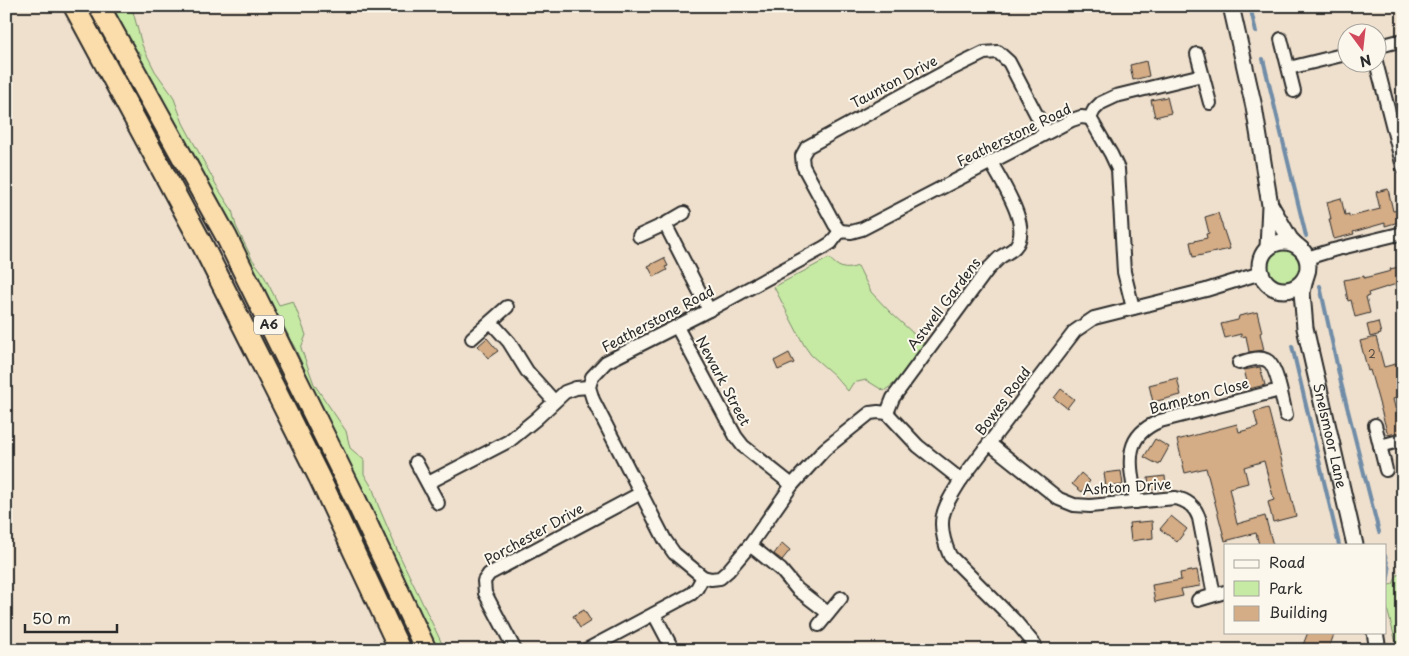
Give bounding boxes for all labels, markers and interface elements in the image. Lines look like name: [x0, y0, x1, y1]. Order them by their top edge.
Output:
north arrow: [1336, 22, 1386, 72]
text: N: [1357, 49, 1374, 73]
street label: Taunton Drive: [847, 50, 941, 113]
street label: Featherstone Road: [953, 98, 1075, 171]
street label: Astwell Gardens: [902, 253, 985, 354]
street label: Featherstone Road: [598, 280, 718, 357]
road number: A6: [254, 316, 284, 334]
street label: Newark Street: [691, 332, 756, 430]
house number: 2: [1368, 345, 1376, 362]
street label: Bowes Road: [970, 362, 1035, 439]
street label: Bampton Close: [1147, 372, 1251, 419]
street label: Snelsmoor Lane: [1308, 381, 1353, 490]
street label: Ashton Drive: [1082, 473, 1172, 500]
street label: Porchester Drive: [480, 498, 587, 570]
legend: [1224, 544, 1386, 634]
text: Road: [1269, 550, 1305, 573]
text: Park: [1269, 576, 1303, 599]
text: Building: [1269, 600, 1328, 623]
scale bar: [25, 601, 118, 633]
text: 50 m: [32, 606, 71, 629]

